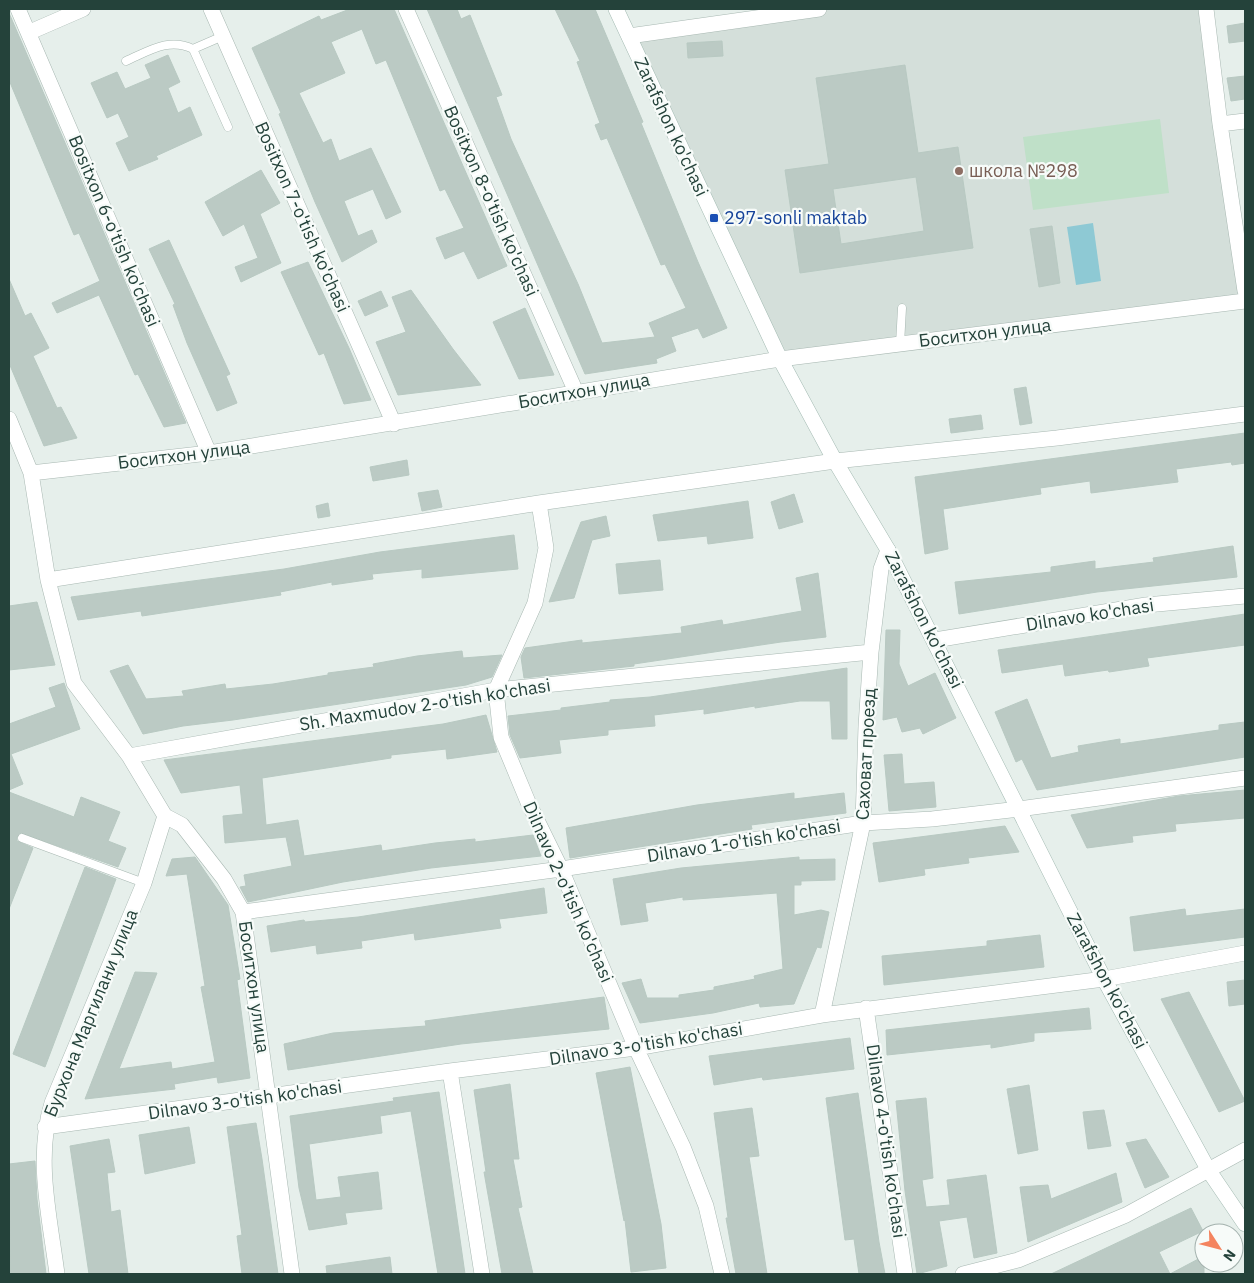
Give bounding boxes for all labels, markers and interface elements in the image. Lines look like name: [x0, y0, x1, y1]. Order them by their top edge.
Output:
street label: Zarafshon ko'chasi: [629, 54, 714, 200]
street label: Bositxon 8-o'tish ko'chasi: [439, 102, 544, 300]
street label: Bositxon 7-o'tish ko'chasi: [250, 118, 355, 316]
street label: Bositxon 6-o'tish ko'chasi: [64, 131, 165, 330]
place label: школа №298: [969, 159, 1078, 182]
marker: школа №298: [953, 165, 965, 177]
place label: 297-sonli maktab: [724, 206, 867, 229]
marker: 297-sonli maktab: [708, 212, 720, 224]
street label: Боситхон улица: [917, 313, 1053, 352]
street label: Боситхон улица: [516, 368, 652, 413]
street label: Боситхон улица: [116, 435, 252, 474]
street label: Zarafshon ko'chasi: [880, 547, 969, 692]
street label: Dilnavo ko'chasi: [1024, 593, 1156, 636]
street label: Sh. Maxmudov 2-o'tish ko'chasi: [298, 673, 552, 736]
street label: Саховат проезд: [851, 687, 880, 821]
street label: Dilnavo 2-o'tish ko'chasi: [518, 798, 619, 986]
street label: Dilnavo 1-o'tish ko'chasi: [646, 814, 842, 867]
street label: Бурхона Маргилани улица: [38, 905, 143, 1120]
street label: Zarafshon ko'chasi: [1062, 909, 1153, 1053]
street label: Боситхон улица: [234, 919, 275, 1055]
street label: Dilnavo 3-o'tish ko'chasi: [548, 1017, 744, 1070]
street label: Dilnavo 4-o'tish ko'chasi: [861, 1043, 911, 1239]
street label: Dilnavo 3-o'tish ko'chasi: [147, 1075, 343, 1125]
north arrow: [1194, 1223, 1244, 1273]
text: N: [1219, 1246, 1240, 1265]

